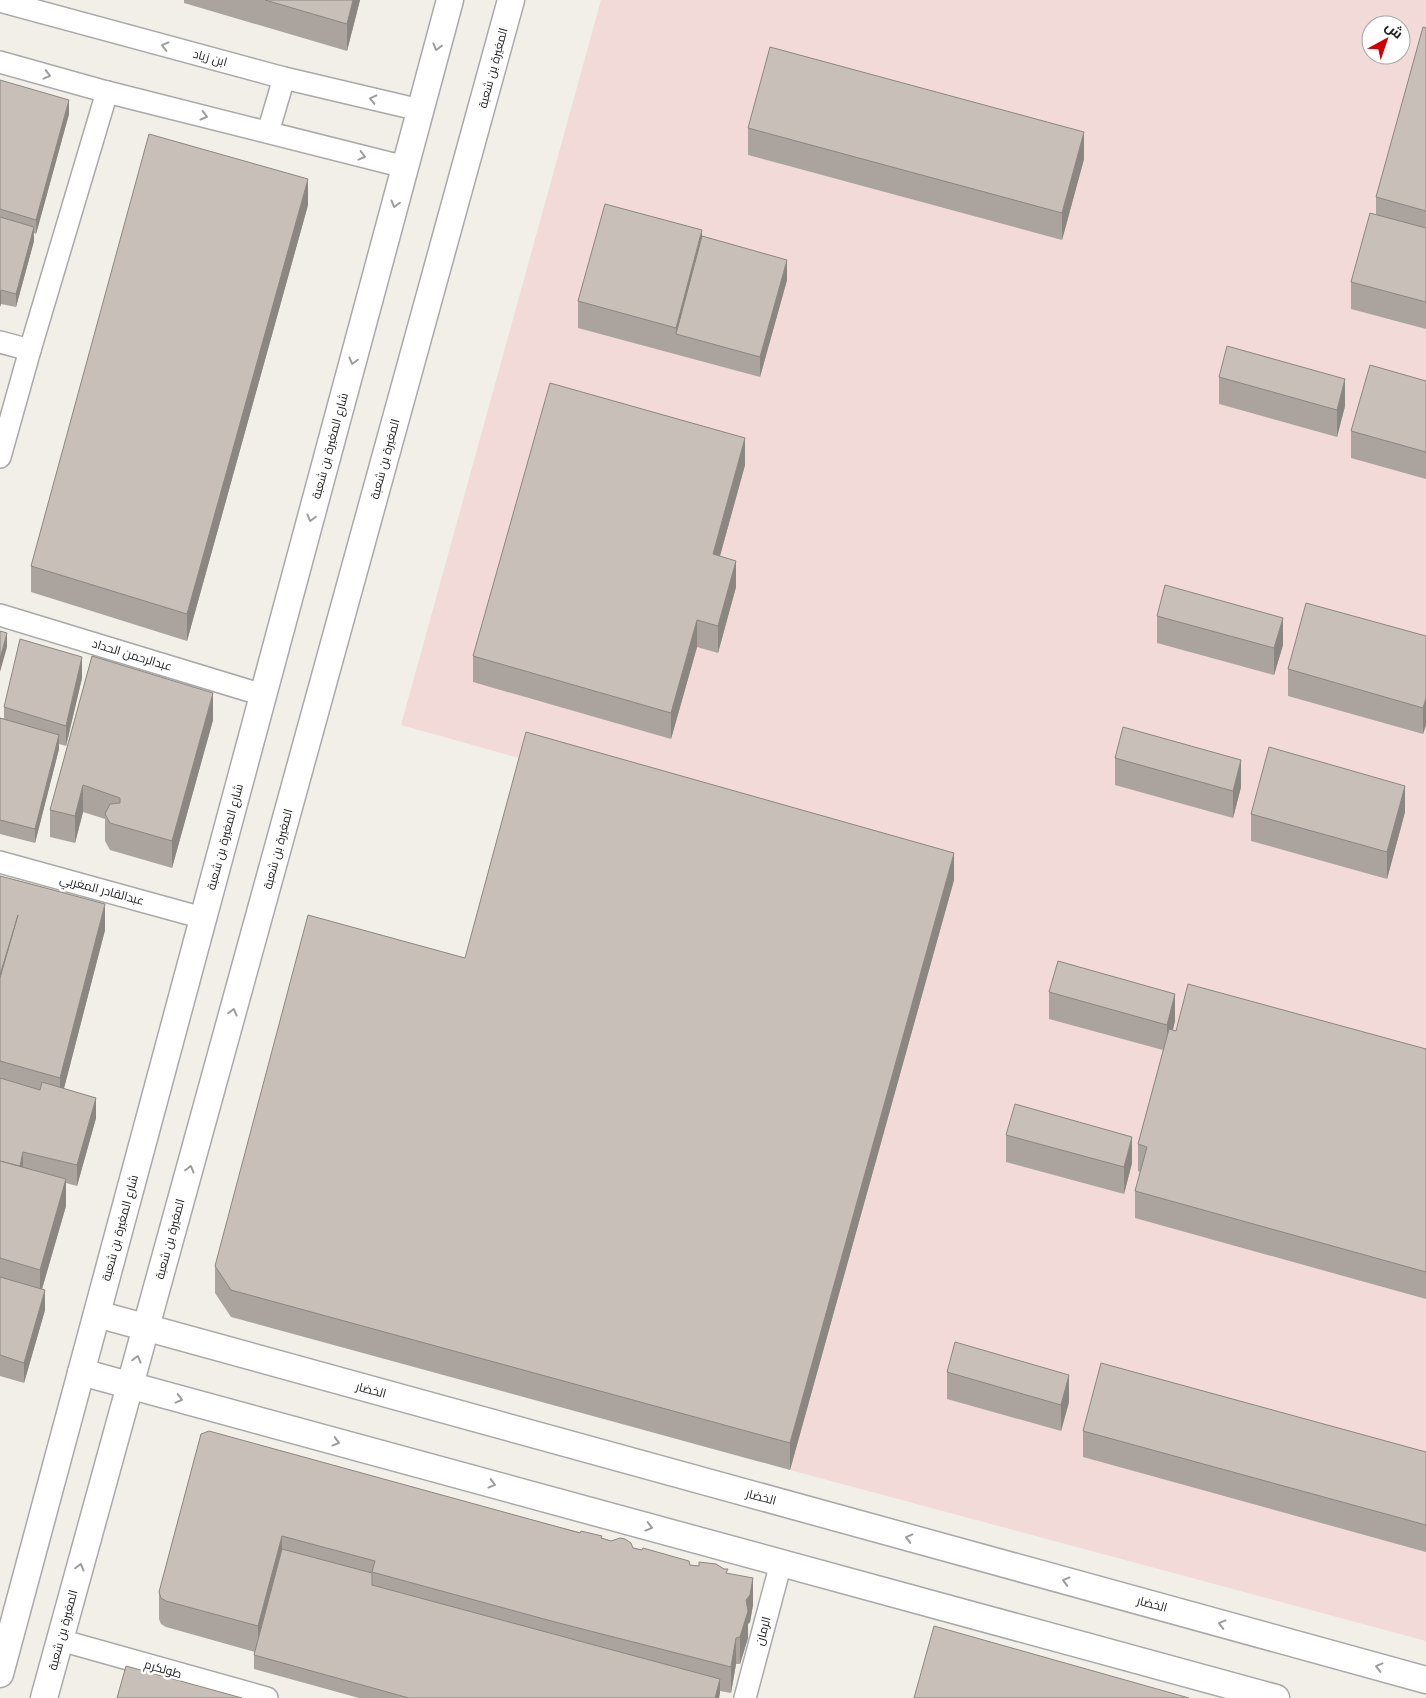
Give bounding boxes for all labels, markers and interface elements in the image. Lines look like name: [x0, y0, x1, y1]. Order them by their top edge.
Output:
north arrow: [1361, 15, 1411, 65]
text: ش: [1382, 18, 1406, 43]
street label: المغيرة بن شعبة: [476, 26, 510, 110]
one-way arrow: [161, 41, 169, 51]
one-way arrow: [433, 43, 443, 51]
street label: ابن زياد: [191, 47, 229, 69]
one-way arrow: [43, 69, 51, 80]
one-way arrow: [368, 94, 377, 105]
one-way arrow: [200, 110, 209, 121]
one-way arrow: [357, 150, 366, 161]
one-way arrow: [391, 199, 401, 208]
one-way arrow: [348, 357, 359, 365]
street label: شارع المغيرة بن شعبة: [309, 391, 352, 501]
street label: المغيرة بن شعبة: [368, 417, 402, 501]
one-way arrow: [306, 513, 317, 522]
street label: عبدالرحمن الحداد: [90, 636, 174, 674]
street label: شارع المغيرة بن شعبة: [204, 782, 247, 892]
street label: المغيرة بن شعبة: [261, 807, 295, 891]
street label: عبدالقادر المغربي: [58, 872, 146, 911]
one-way arrow: [227, 1008, 238, 1017]
one-way arrow: [184, 1165, 194, 1173]
street label: شارع المغيرة بن شعبة: [99, 1173, 142, 1283]
street label: المغيرة بن شعبة: [153, 1197, 187, 1281]
one-way arrow: [132, 1356, 142, 1364]
street label: الخضار: [353, 1379, 388, 1401]
one-way arrow: [174, 1393, 183, 1404]
one-way arrow: [331, 1436, 339, 1446]
one-way arrow: [488, 1479, 496, 1489]
street label: الخضار: [743, 1486, 778, 1508]
one-way arrow: [645, 1521, 654, 1532]
one-way arrow: [905, 1533, 913, 1543]
one-way arrow: [75, 1563, 85, 1571]
one-way arrow: [1062, 1576, 1070, 1586]
street label: المغيرة بن شعبة: [46, 1588, 80, 1672]
street label: الخضار: [1134, 1593, 1169, 1615]
street label: الرمان: [752, 1615, 774, 1647]
one-way arrow: [1219, 1619, 1227, 1629]
street label: طولكرم: [142, 1657, 183, 1682]
one-way arrow: [1375, 1662, 1384, 1672]

